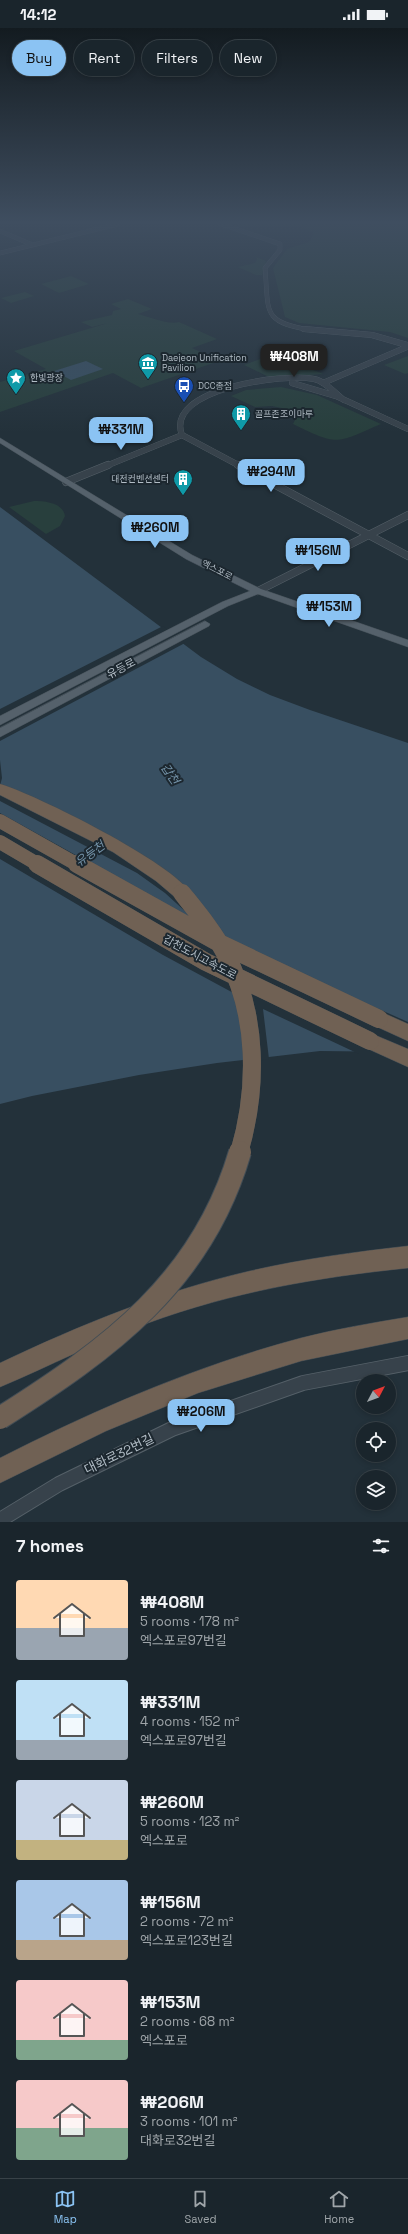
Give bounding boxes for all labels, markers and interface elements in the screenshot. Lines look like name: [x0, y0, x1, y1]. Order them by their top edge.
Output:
text: 14:12: [20, 5, 56, 24]
chip: Buy: [12, 40, 66, 76]
chip: Rent: [74, 40, 134, 76]
chip: Filters: [142, 40, 212, 76]
chip: New: [220, 40, 276, 76]
pin: ₩408M: [266, 344, 322, 378]
text: ₩408M: [269, 348, 319, 365]
museum icon: Daejeon Unification Pavilion: [137, 352, 159, 380]
place label: Daejeon Unification Pavilion: [162, 352, 247, 374]
place icon: 한빛광장: [5, 367, 27, 395]
place label: 한빛광장: [30, 372, 63, 384]
bus stop icon: DCC종점: [173, 375, 195, 403]
place label: DCC종점: [198, 380, 232, 392]
building icon: 골프존조이마루: [230, 403, 252, 431]
place label: 골프존조이마루: [255, 408, 313, 420]
pin: ₩331M: [93, 417, 149, 451]
text: ₩331M: [98, 421, 144, 438]
pin: ₩294M: [243, 459, 299, 493]
text: ₩294M: [247, 463, 295, 480]
building icon: 대전컨벤션센터: [172, 468, 194, 496]
place label: 대전컨벤션센터: [111, 473, 169, 485]
pin: ₩260M: [127, 515, 183, 549]
text: ₩260M: [131, 519, 179, 536]
pin: ₩156M: [290, 538, 346, 572]
text: ₩156M: [295, 542, 341, 559]
street label: 엑스포로: [200, 557, 234, 583]
pin: ₩153M: [301, 594, 357, 628]
text: ₩153M: [306, 598, 352, 615]
street label: 유등로: [104, 655, 138, 681]
water label: 갑천: [157, 760, 184, 789]
water label: 유등천: [72, 837, 110, 870]
street label: 갑천도시고속도로: [161, 932, 239, 982]
north arrow: [356, 1374, 396, 1414]
map controls: [356, 1374, 396, 1510]
pin: ₩206M: [173, 1399, 229, 1433]
text: ₩206M: [177, 1403, 225, 1420]
button: locate: [356, 1422, 396, 1462]
street label: 대화로32번길: [81, 1430, 157, 1478]
button: layers: [356, 1470, 396, 1510]
text: 7 homes: [16, 1535, 84, 1557]
icon: filters: [370, 1535, 392, 1557]
text: ₩408M: [140, 1591, 204, 1613]
icon: home: [48, 1596, 96, 1644]
text: 5 rooms · 178 m²: [140, 1613, 239, 1630]
text: 엑스포로97번길: [140, 1632, 227, 1649]
text: ₩331M: [140, 1691, 200, 1713]
icon: home: [48, 1696, 96, 1744]
text: 4 rooms · 152 m²: [140, 1713, 240, 1730]
text: 엑스포로97번길: [140, 1732, 227, 1749]
text: ₩260M: [140, 1791, 204, 1813]
icon: home: [48, 1796, 96, 1844]
text: 5 rooms · 123 m²: [140, 1813, 239, 1830]
text: 엑스포로: [140, 1832, 188, 1849]
text: ₩156M: [140, 1891, 201, 1913]
icon: home: [48, 1896, 96, 1944]
text: 2 rooms · 72 m²: [140, 1913, 233, 1930]
text: 엑스포로123번길: [140, 1932, 233, 1949]
text: ₩153M: [140, 1991, 201, 2013]
icon: home: [48, 1996, 96, 2044]
text: 2 rooms · 68 m²: [140, 2013, 234, 2030]
text: 엑스포로: [140, 2032, 188, 2049]
text: ₩206M: [140, 2091, 204, 2113]
icon: home: [48, 2096, 96, 2144]
text: 3 rooms · 101 m²: [140, 2113, 238, 2130]
text: 대화로32번길: [140, 2132, 216, 2149]
tab: Map: [54, 2188, 77, 2226]
tab: Saved: [184, 2188, 217, 2226]
tab: Home: [324, 2188, 354, 2226]

